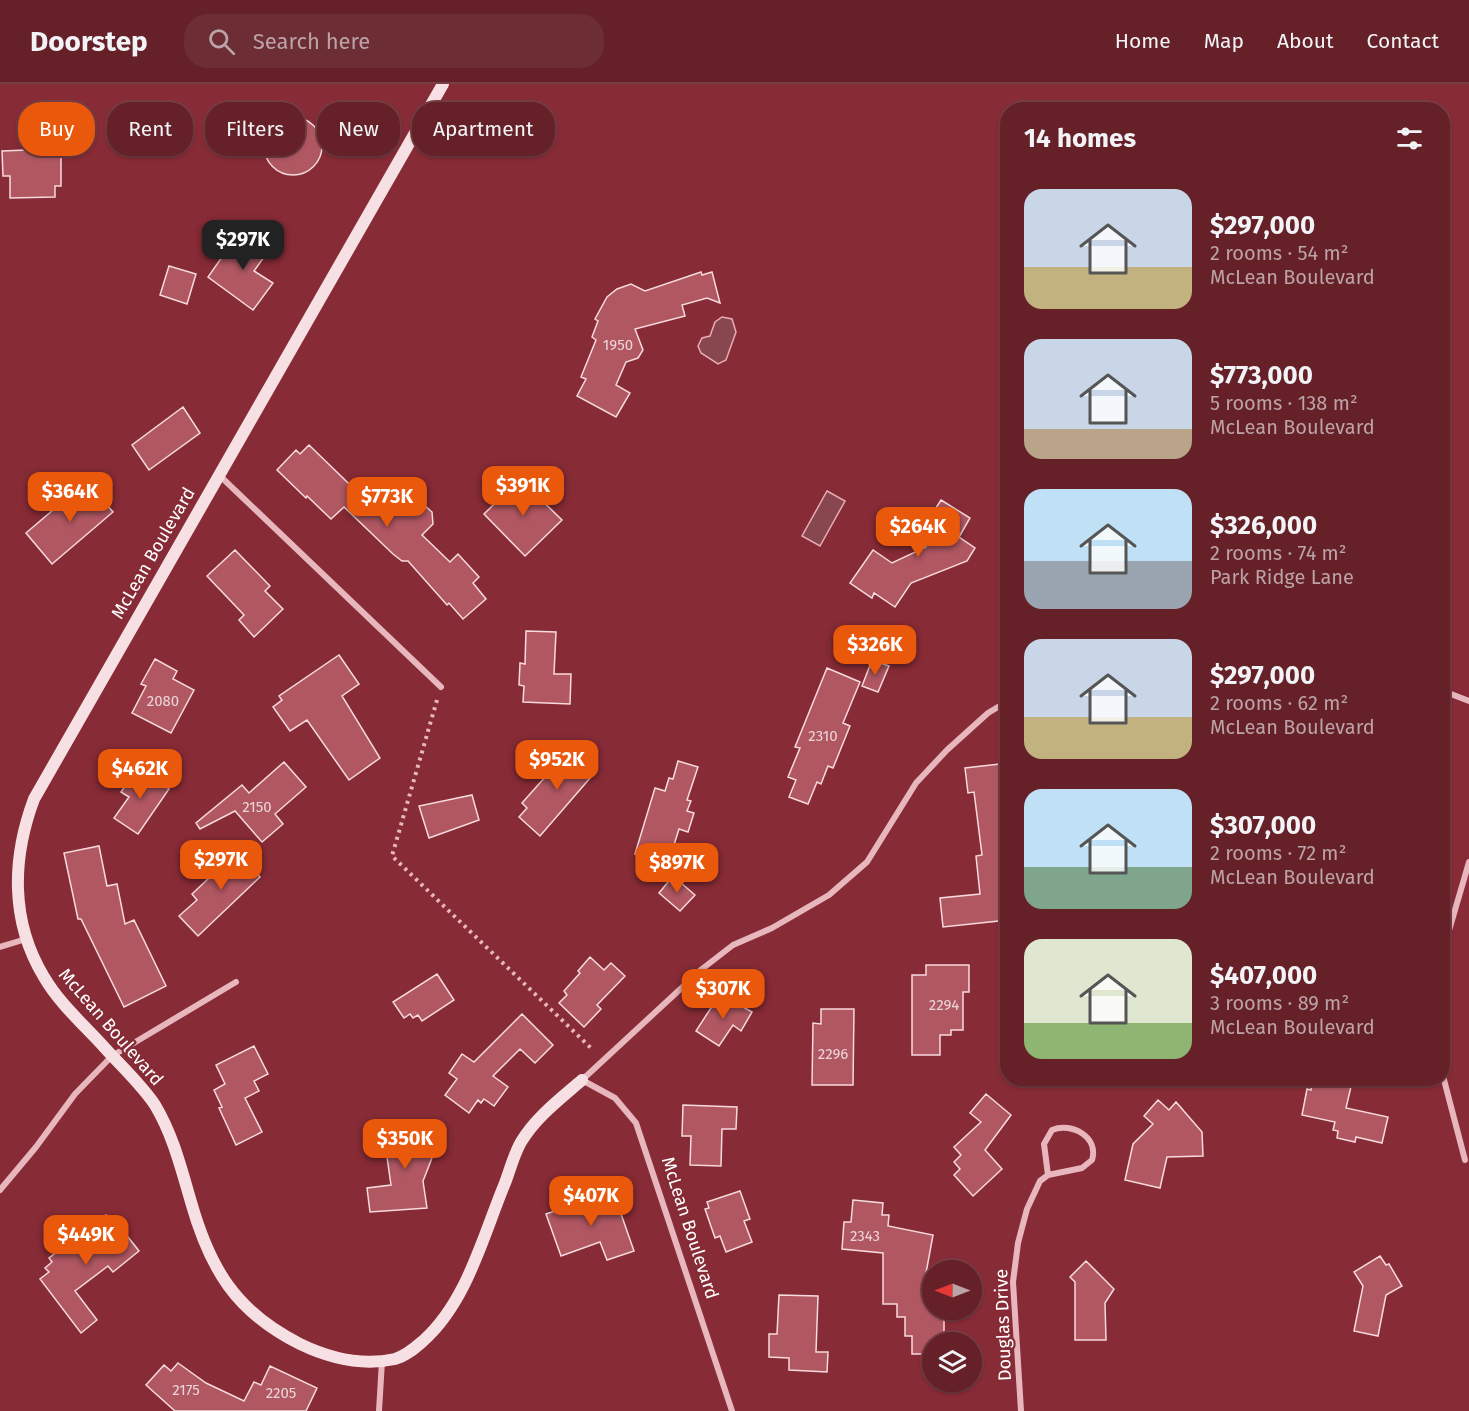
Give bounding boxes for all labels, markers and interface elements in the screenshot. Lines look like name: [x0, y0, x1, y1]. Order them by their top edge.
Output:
search box: [184, 14, 604, 68]
text: Doorstep: [30, 25, 148, 58]
icon: search: [205, 25, 238, 58]
text: Search here: [253, 28, 370, 55]
text: Home: [1115, 28, 1171, 54]
text: Map: [1204, 28, 1244, 54]
text: About: [1277, 28, 1334, 54]
text: Contact: [1367, 28, 1439, 54]
chip: Buy: [18, 102, 95, 156]
chip: Rent: [107, 102, 193, 156]
chip: Filters: [205, 102, 305, 156]
chip: New: [317, 102, 400, 156]
chip: Apartment: [412, 102, 555, 156]
icon: filters: [1393, 122, 1426, 155]
text: 14 homes: [1024, 123, 1136, 154]
text: $297,000: [1210, 210, 1315, 241]
icon: home: [1072, 213, 1144, 285]
pin: $297K: [201, 220, 285, 271]
text: $297K: [216, 227, 270, 251]
text: 2 rooms · 54 m²: [1210, 241, 1349, 265]
text: McLean Boulevard: [1210, 265, 1375, 289]
house number: 1950: [603, 336, 633, 354]
text: $773,000: [1210, 360, 1313, 391]
icon: home: [1072, 363, 1144, 435]
text: 5 rooms · 138 m²: [1210, 391, 1358, 415]
text: McLean Boulevard: [1210, 415, 1375, 439]
pin: $391K: [481, 466, 565, 517]
pin: $364K: [28, 472, 112, 523]
text: $391K: [496, 473, 550, 497]
pin: $773K: [345, 477, 429, 528]
text: $364K: [42, 479, 98, 503]
street label: McLean Boulevard: [106, 483, 200, 623]
text: $773K: [361, 484, 413, 508]
pin: $264K: [876, 507, 960, 558]
text: $326,000: [1210, 510, 1317, 541]
icon: home: [1072, 513, 1144, 585]
text: $264K: [890, 514, 946, 538]
text: 2 rooms · 74 m²: [1210, 541, 1347, 565]
text: Park Ridge Lane: [1210, 565, 1354, 589]
pin: $326K: [833, 625, 917, 676]
text: $326K: [847, 632, 903, 656]
text: $297,000: [1210, 660, 1315, 691]
icon: home: [1072, 663, 1144, 735]
text: 2 rooms · 62 m²: [1210, 691, 1348, 715]
house number: 2080: [147, 692, 179, 710]
text: McLean Boulevard: [1210, 715, 1375, 739]
house number: 2310: [808, 727, 838, 745]
pin: $952K: [515, 740, 599, 791]
text: $952K: [529, 747, 585, 771]
pin: $462K: [98, 749, 182, 800]
text: $462K: [112, 756, 168, 780]
house number: 2150: [242, 798, 272, 816]
text: $307,000: [1210, 810, 1316, 841]
icon: home: [1072, 813, 1144, 885]
pin: $297K: [179, 840, 263, 891]
text: 2 rooms · 72 m²: [1210, 841, 1346, 865]
pin: $897K: [635, 843, 719, 894]
text: $297K: [194, 847, 248, 871]
text: $897K: [649, 850, 705, 874]
text: McLean Boulevard: [1210, 865, 1375, 889]
text: $407,000: [1210, 960, 1317, 991]
icon: home: [1072, 963, 1144, 1035]
street label: McLean Boulevard: [54, 964, 168, 1090]
pin: $307K: [681, 969, 765, 1020]
text: $307K: [696, 976, 750, 1000]
text: 3 rooms · 89 m²: [1210, 991, 1349, 1015]
house number: 2294: [929, 996, 959, 1014]
text: McLean Boulevard: [1210, 1015, 1375, 1039]
house number: 2296: [818, 1045, 848, 1063]
pin: $350K: [363, 1119, 447, 1170]
text: $350K: [377, 1126, 433, 1150]
street label: McLean Boulevard: [657, 1154, 723, 1302]
pin: $407K: [549, 1176, 633, 1227]
text: $407K: [563, 1183, 619, 1207]
pin: $449K: [44, 1215, 128, 1266]
text: $449K: [57, 1222, 115, 1246]
house number: 2343: [850, 1227, 880, 1245]
north arrow: [922, 1260, 982, 1320]
map controls: [922, 1260, 982, 1392]
street label: Douglas Drive: [990, 1269, 1016, 1381]
button: layers: [922, 1332, 982, 1392]
house number: 2175: [172, 1381, 200, 1399]
house number: 2205: [266, 1384, 296, 1402]

